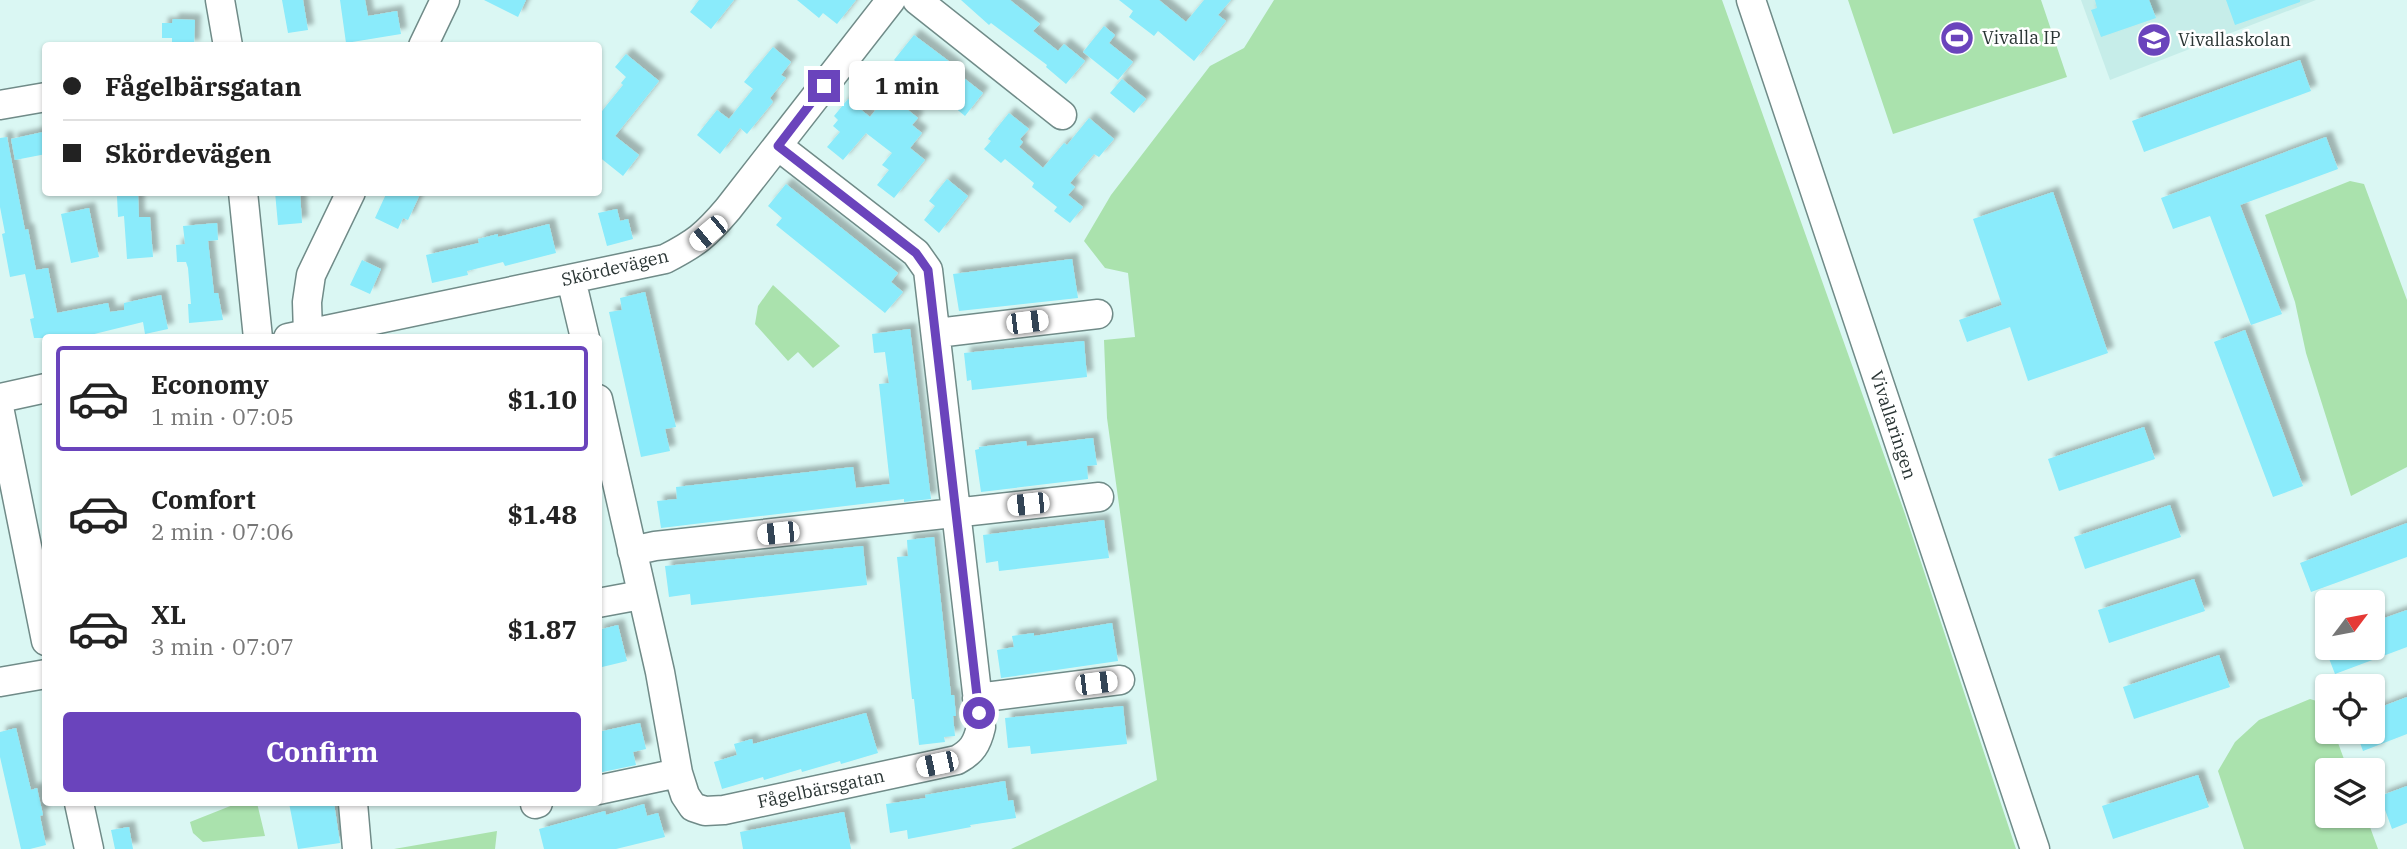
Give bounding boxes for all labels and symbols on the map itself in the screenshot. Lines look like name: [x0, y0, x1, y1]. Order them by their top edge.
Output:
sports icon: Vivalla IP: [1938, 19, 1976, 57]
school or university icon: Vivallaskolan: [2135, 21, 2173, 59]
place label: Vivalla IP: [1982, 26, 2061, 49]
place label: Vivallaskolan: [2178, 28, 2291, 51]
callout: 1 min: [848, 62, 964, 110]
route end: [808, 70, 840, 102]
car: [686, 211, 731, 255]
street label: Skördevägen: [559, 244, 671, 291]
car: [1005, 309, 1050, 335]
street label: Vivallaringen: [1865, 368, 1922, 482]
car: [1007, 491, 1050, 517]
car: [757, 520, 800, 546]
north arrow: [2315, 590, 2385, 660]
car: [1074, 670, 1119, 696]
route start: [963, 697, 995, 729]
car: [915, 749, 960, 779]
street label: Fågelbärsgatan: [755, 764, 887, 813]

